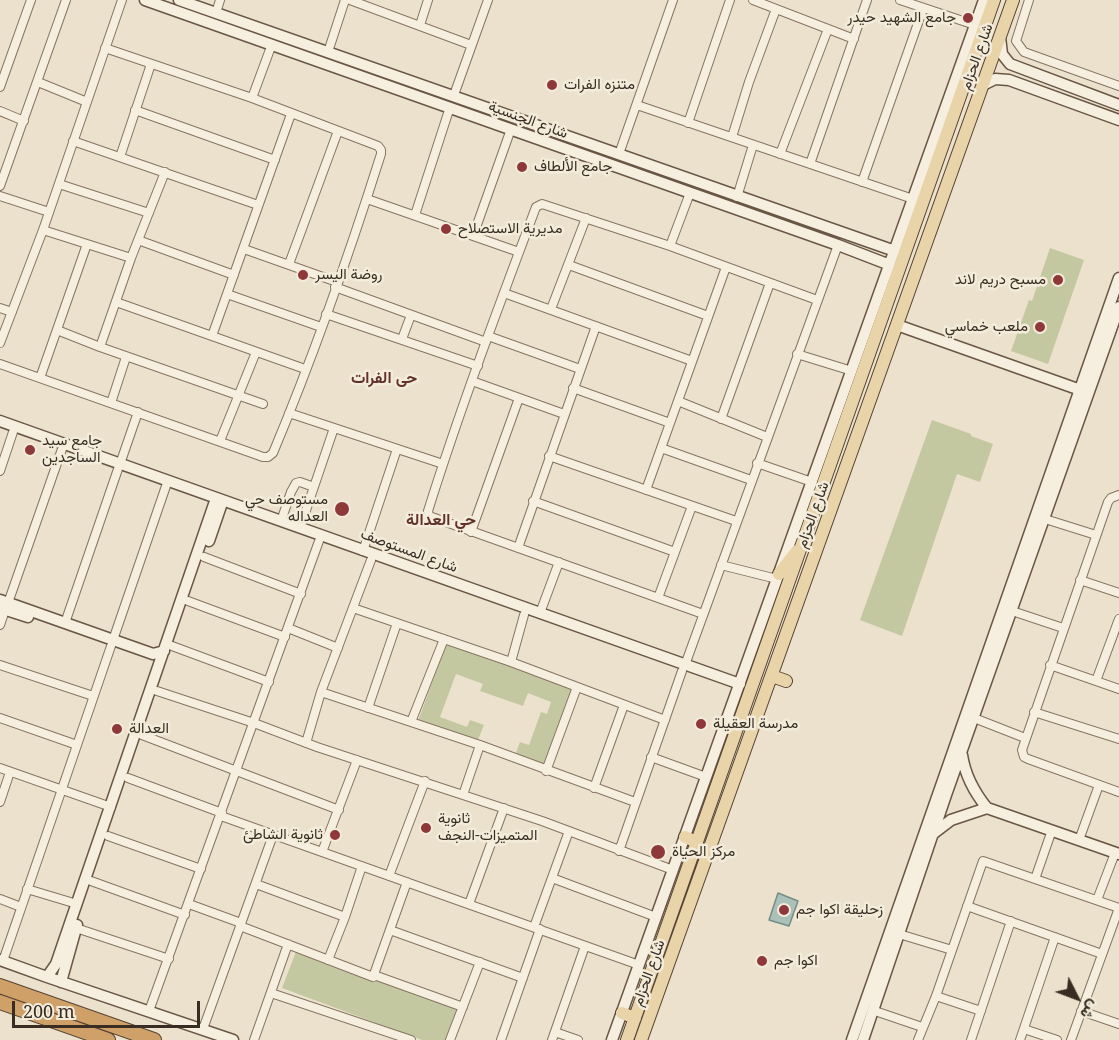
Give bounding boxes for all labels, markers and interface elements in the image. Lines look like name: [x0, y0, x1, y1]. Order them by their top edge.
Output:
place label: جامع الشهيد حيدر: [847, 9, 956, 27]
marker: جامع الشهيد حيدر: [961, 11, 975, 25]
street label: شارع الحزام: [957, 21, 997, 93]
place label: متنزه الفرات: [564, 76, 635, 94]
marker: متنزه الفرات: [545, 78, 559, 92]
street label: شارع الجنسية: [486, 97, 570, 143]
place label: جامع الألطاف: [534, 158, 612, 176]
marker: جامع الألطاف: [515, 160, 529, 174]
place label: مديرية الاستصلاح: [458, 220, 562, 238]
marker: مديرية الاستصلاح: [439, 222, 453, 236]
place label: روضة اليسر: [315, 266, 383, 284]
marker: روضة اليسر: [296, 268, 310, 282]
place label: مسبح دريم لاند: [955, 271, 1046, 289]
marker: مسبح دريم لاند: [1051, 273, 1065, 287]
place label: ملعب خماسي: [945, 318, 1028, 336]
marker: ملعب خماسي: [1033, 320, 1047, 334]
district label: حی الفرات: [351, 368, 417, 388]
place label: جامع سيد الساجدين: [42, 432, 102, 467]
marker: جامع سيد الساجدين: [23, 443, 37, 457]
street label: شارع الحزام: [793, 479, 833, 551]
place label: مستوصف حي العداله: [245, 491, 328, 526]
marker: مستوصف حي العداله: [333, 500, 351, 518]
district label: حي العدالة: [406, 510, 476, 530]
street label: شارع المستوصف: [358, 525, 460, 577]
place label: مدرسة العقيلة: [713, 715, 798, 733]
marker: مدرسة العقيلة: [694, 717, 708, 731]
place label: العدالة: [129, 720, 169, 738]
marker: العدالة: [110, 722, 124, 736]
place label: ثانوية المتميزات-النجف: [438, 810, 537, 845]
marker: ثانوية المتميزات-النجف: [419, 821, 433, 835]
place label: ثانوية الشاطئ: [243, 826, 323, 844]
marker: ثانوية الشاطئ: [328, 828, 342, 842]
marker: مركز الحياة: [649, 843, 667, 861]
place label: مركز الحياة: [672, 843, 735, 861]
place label: زحليقة اكوا جم: [796, 901, 883, 919]
marker: زحليقة اكوا جم: [777, 903, 791, 917]
street label: شارع الحزام: [629, 937, 669, 1009]
place label: اكوا جم: [774, 952, 818, 970]
marker: اكوا جم: [755, 954, 769, 968]
north arrow: [1047, 968, 1107, 1028]
scale bar: [15, 989, 202, 1027]
text: ش: [1076, 996, 1105, 1025]
text: 200 m: [23, 999, 75, 1023]

